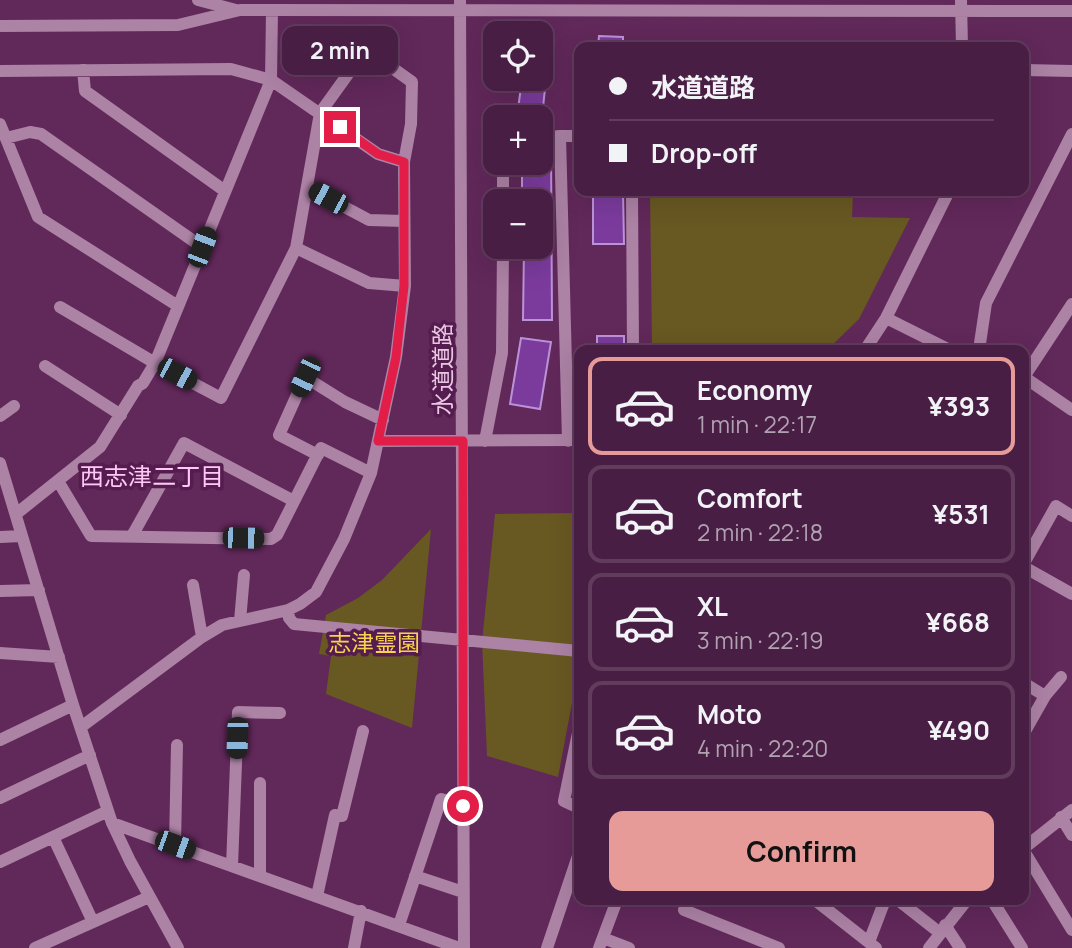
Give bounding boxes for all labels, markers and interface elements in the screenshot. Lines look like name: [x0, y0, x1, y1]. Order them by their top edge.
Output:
map controls: [483, 21, 553, 259]
button: locate: [483, 21, 553, 91]
callout: 2 min: [282, 25, 398, 74]
text: 2 min: [310, 34, 370, 66]
text: 水道道路: [651, 69, 755, 105]
button: +: [483, 105, 553, 175]
route end: [324, 111, 356, 143]
text: Drop-off: [651, 135, 757, 171]
car: [305, 179, 352, 217]
button: −: [483, 189, 553, 259]
car: [185, 224, 220, 270]
street label: 水道道路: [426, 323, 458, 415]
car: [287, 354, 324, 400]
car: [154, 355, 201, 393]
text: Economy: [697, 372, 812, 408]
icon: car: [613, 375, 676, 438]
text: ¥393: [928, 388, 990, 424]
text: 1 min · 22:17: [697, 408, 817, 440]
district label: 西志津二丁目: [80, 459, 224, 492]
text: Comfort: [697, 480, 803, 516]
icon: car: [613, 483, 676, 546]
text: ¥531: [932, 496, 990, 532]
text: 2 min · 22:18: [697, 516, 823, 548]
car: [222, 527, 265, 549]
text: XL: [697, 588, 728, 624]
icon: car: [613, 591, 676, 654]
text: ¥668: [926, 604, 990, 640]
text: 3 min · 22:19: [697, 624, 824, 656]
park label: 志津霊園: [328, 626, 420, 658]
text: Moto: [697, 696, 762, 732]
icon: car: [613, 699, 676, 762]
text: ¥490: [927, 712, 990, 748]
car: [226, 717, 249, 759]
text: 4 min · 22:20: [697, 732, 828, 764]
route start: [447, 790, 479, 822]
button: Confirm: [609, 811, 994, 891]
car: [152, 828, 199, 862]

